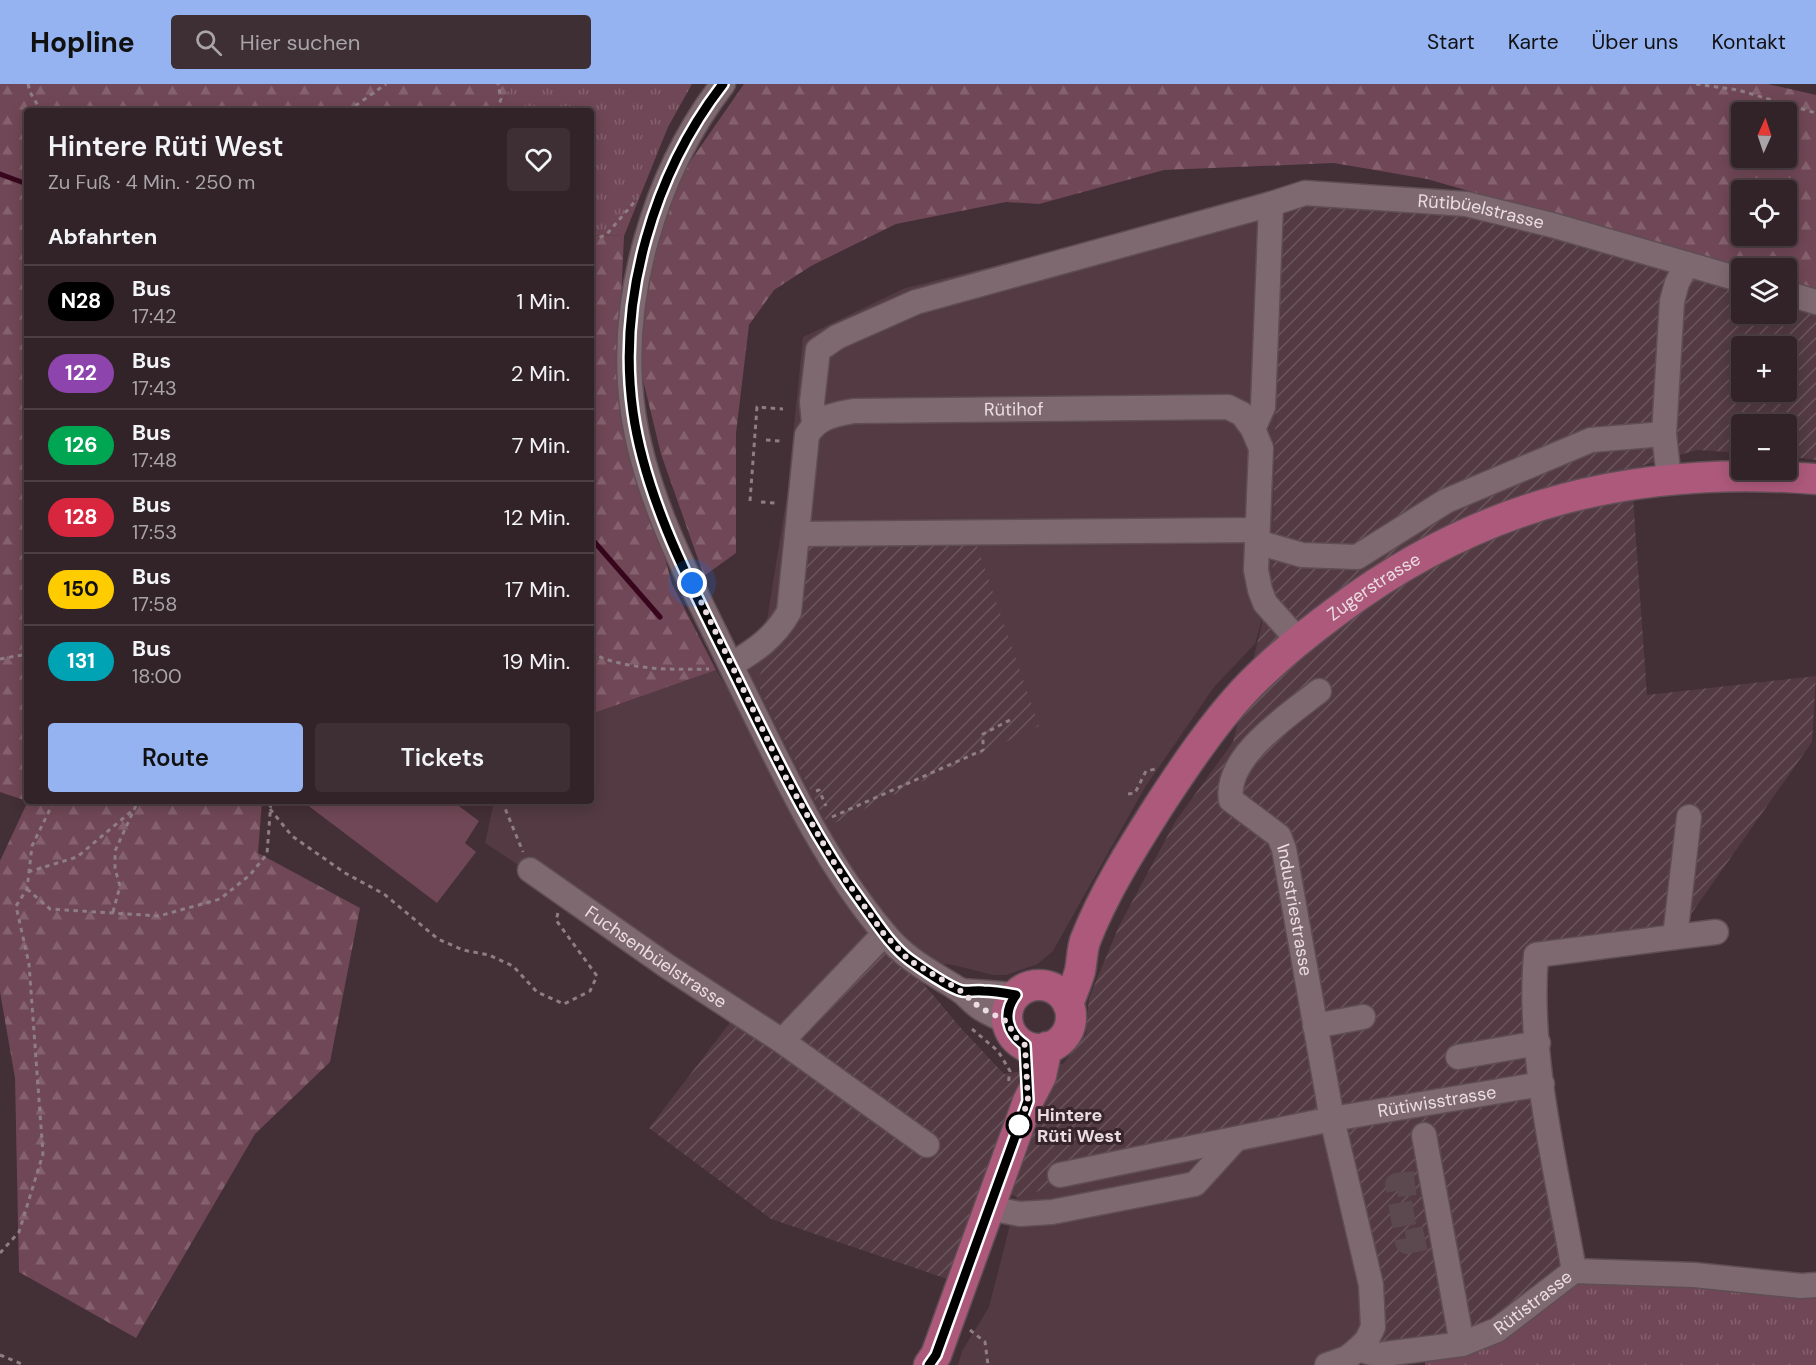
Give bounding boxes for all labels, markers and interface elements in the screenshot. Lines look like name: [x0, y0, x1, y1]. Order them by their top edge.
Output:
search box: [171, 15, 591, 69]
text: Hopline: [30, 24, 135, 61]
icon: search: [192, 26, 225, 59]
text: Hier suchen: [240, 28, 360, 57]
text: Start: [1427, 28, 1475, 56]
text: Karte: [1508, 28, 1559, 56]
text: Über uns: [1592, 28, 1678, 56]
text: Kontakt: [1711, 28, 1786, 56]
north arrow: [1731, 102, 1797, 168]
map controls: [1731, 102, 1797, 480]
text: Hintere Rüti West: [48, 128, 284, 165]
button: heart: [507, 128, 570, 191]
text: Zu Fuß · 4 Min. · 250 m: [48, 169, 255, 195]
button: locate: [1731, 180, 1797, 246]
street label: Rütibüelstrasse: [1417, 189, 1547, 235]
text: Abfahrten: [48, 222, 157, 251]
button: layers: [1731, 258, 1797, 324]
text: Bus: [132, 274, 171, 303]
text: N28: [61, 287, 101, 315]
text: 1 Min.: [517, 287, 570, 316]
text: 17:42: [132, 303, 177, 329]
button: +: [1731, 336, 1797, 402]
text: Bus: [132, 346, 171, 375]
text: 122: [65, 359, 97, 387]
text: 2 Min.: [511, 359, 570, 388]
text: 17:43: [132, 375, 177, 401]
street label: Rütihof: [984, 397, 1044, 422]
button: −: [1731, 414, 1797, 480]
text: Bus: [132, 418, 171, 447]
text: 126: [64, 431, 98, 459]
text: 7 Min.: [512, 431, 570, 460]
text: 17:48: [132, 447, 177, 473]
text: Bus: [132, 490, 171, 519]
text: 128: [65, 503, 97, 531]
text: 12 Min.: [504, 503, 570, 532]
text: 17:53: [132, 519, 177, 545]
street label: Zugerstrasse: [1322, 547, 1425, 626]
text: Bus: [132, 562, 171, 591]
your location: [677, 568, 707, 598]
text: 150: [63, 575, 99, 603]
text: 17 Min.: [505, 575, 570, 604]
text: 17:58: [132, 591, 177, 617]
text: Bus: [132, 634, 171, 663]
text: 131: [67, 647, 95, 675]
text: 19 Min.: [503, 647, 570, 676]
text: 18:00: [132, 663, 182, 689]
button: Route: [48, 723, 303, 792]
button: Tickets: [315, 723, 570, 792]
street label: Industriestrasse: [1271, 840, 1318, 978]
street label: Fuchsenbüelstrasse: [580, 900, 731, 1014]
street label: Rütiwisstrasse: [1376, 1080, 1498, 1123]
place label: Hintere Rüti West: [1037, 1103, 1122, 1148]
marker: Hintere Rüti West: [1006, 1112, 1032, 1138]
street label: Rütistrasse: [1489, 1265, 1577, 1340]

